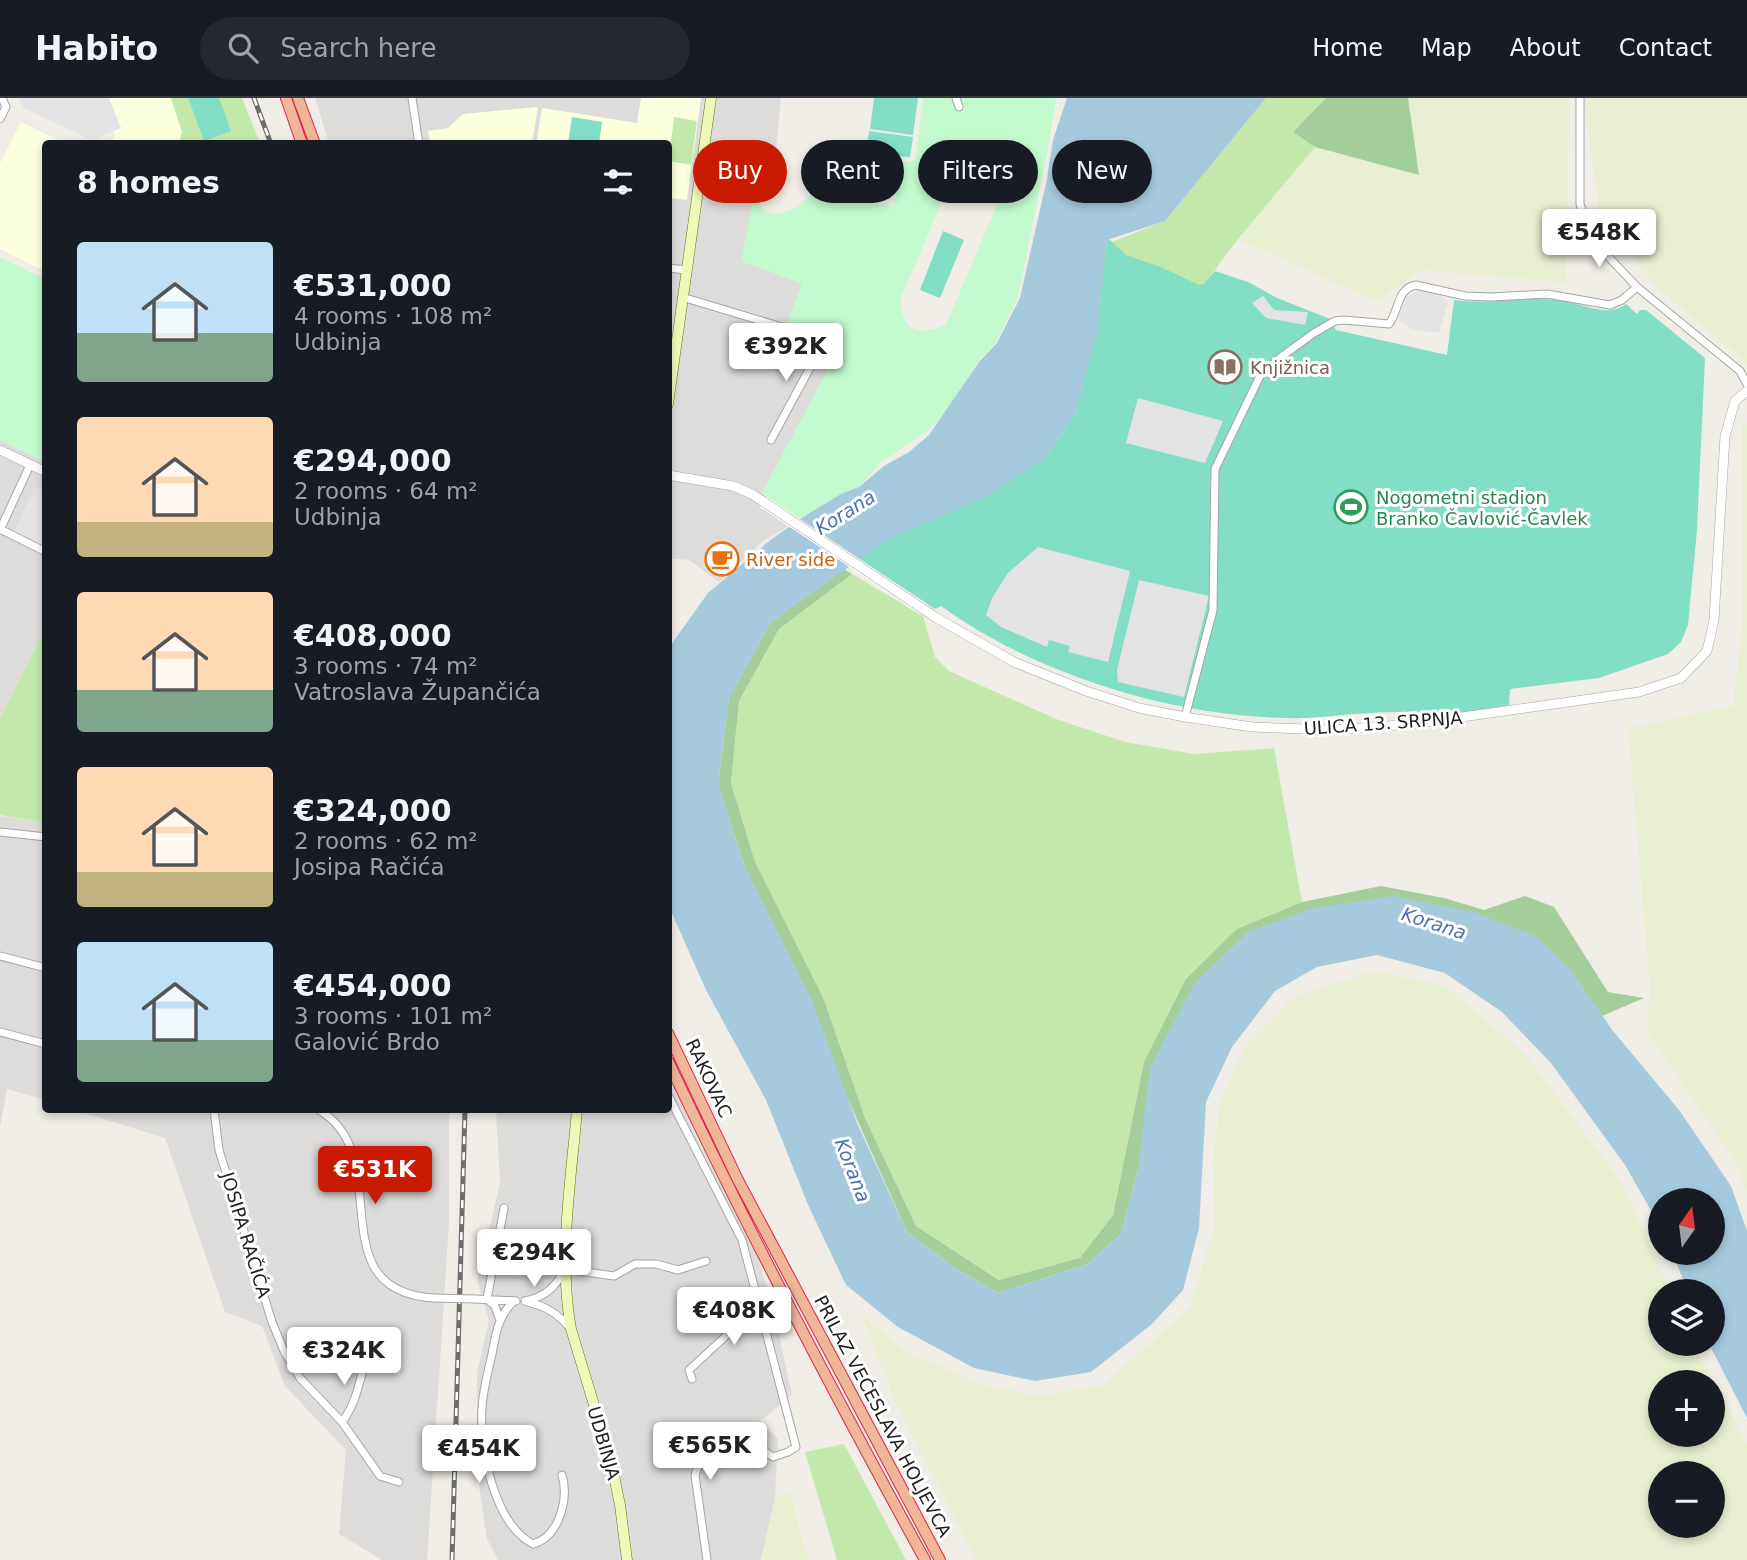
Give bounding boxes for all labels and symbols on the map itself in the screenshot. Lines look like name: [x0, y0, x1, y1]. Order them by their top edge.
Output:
pin: €548K: [1550, 209, 1648, 269]
pin: €392K: [737, 324, 835, 383]
library icon: Knjižnica: [1206, 348, 1244, 386]
place label: Knjižnica: [1250, 357, 1330, 378]
water label: Korana: [811, 485, 879, 539]
place label: Nogometni stadion Branko Čavlović-Čavlek: [1376, 487, 1588, 529]
sports icon: Nogometni stadion Branko Čavlović-Čavlek: [1332, 488, 1370, 526]
cafe icon: River side: [703, 540, 741, 578]
place label: River side: [746, 549, 835, 570]
street label: ULICA 13. SRPNJA: [1303, 707, 1464, 739]
water label: Korana: [1399, 902, 1469, 944]
street label: RAKOVAC: [682, 1035, 736, 1121]
water label: Korana: [831, 1135, 875, 1205]
pin: €531K: [326, 1146, 424, 1206]
street label: JOSIPA RAČIĆA: [217, 1169, 275, 1301]
north arrow: [1648, 1188, 1726, 1265]
pin: €294K: [485, 1230, 583, 1289]
pin: €408K: [685, 1288, 783, 1347]
street label: PRILAZ VEĆESLAVA HOLJEVCA: [810, 1291, 956, 1541]
pin: €324K: [295, 1328, 393, 1387]
street label: UDBINJA: [584, 1404, 625, 1483]
pin: €565K: [661, 1422, 759, 1482]
pin: €454K: [430, 1426, 528, 1485]

